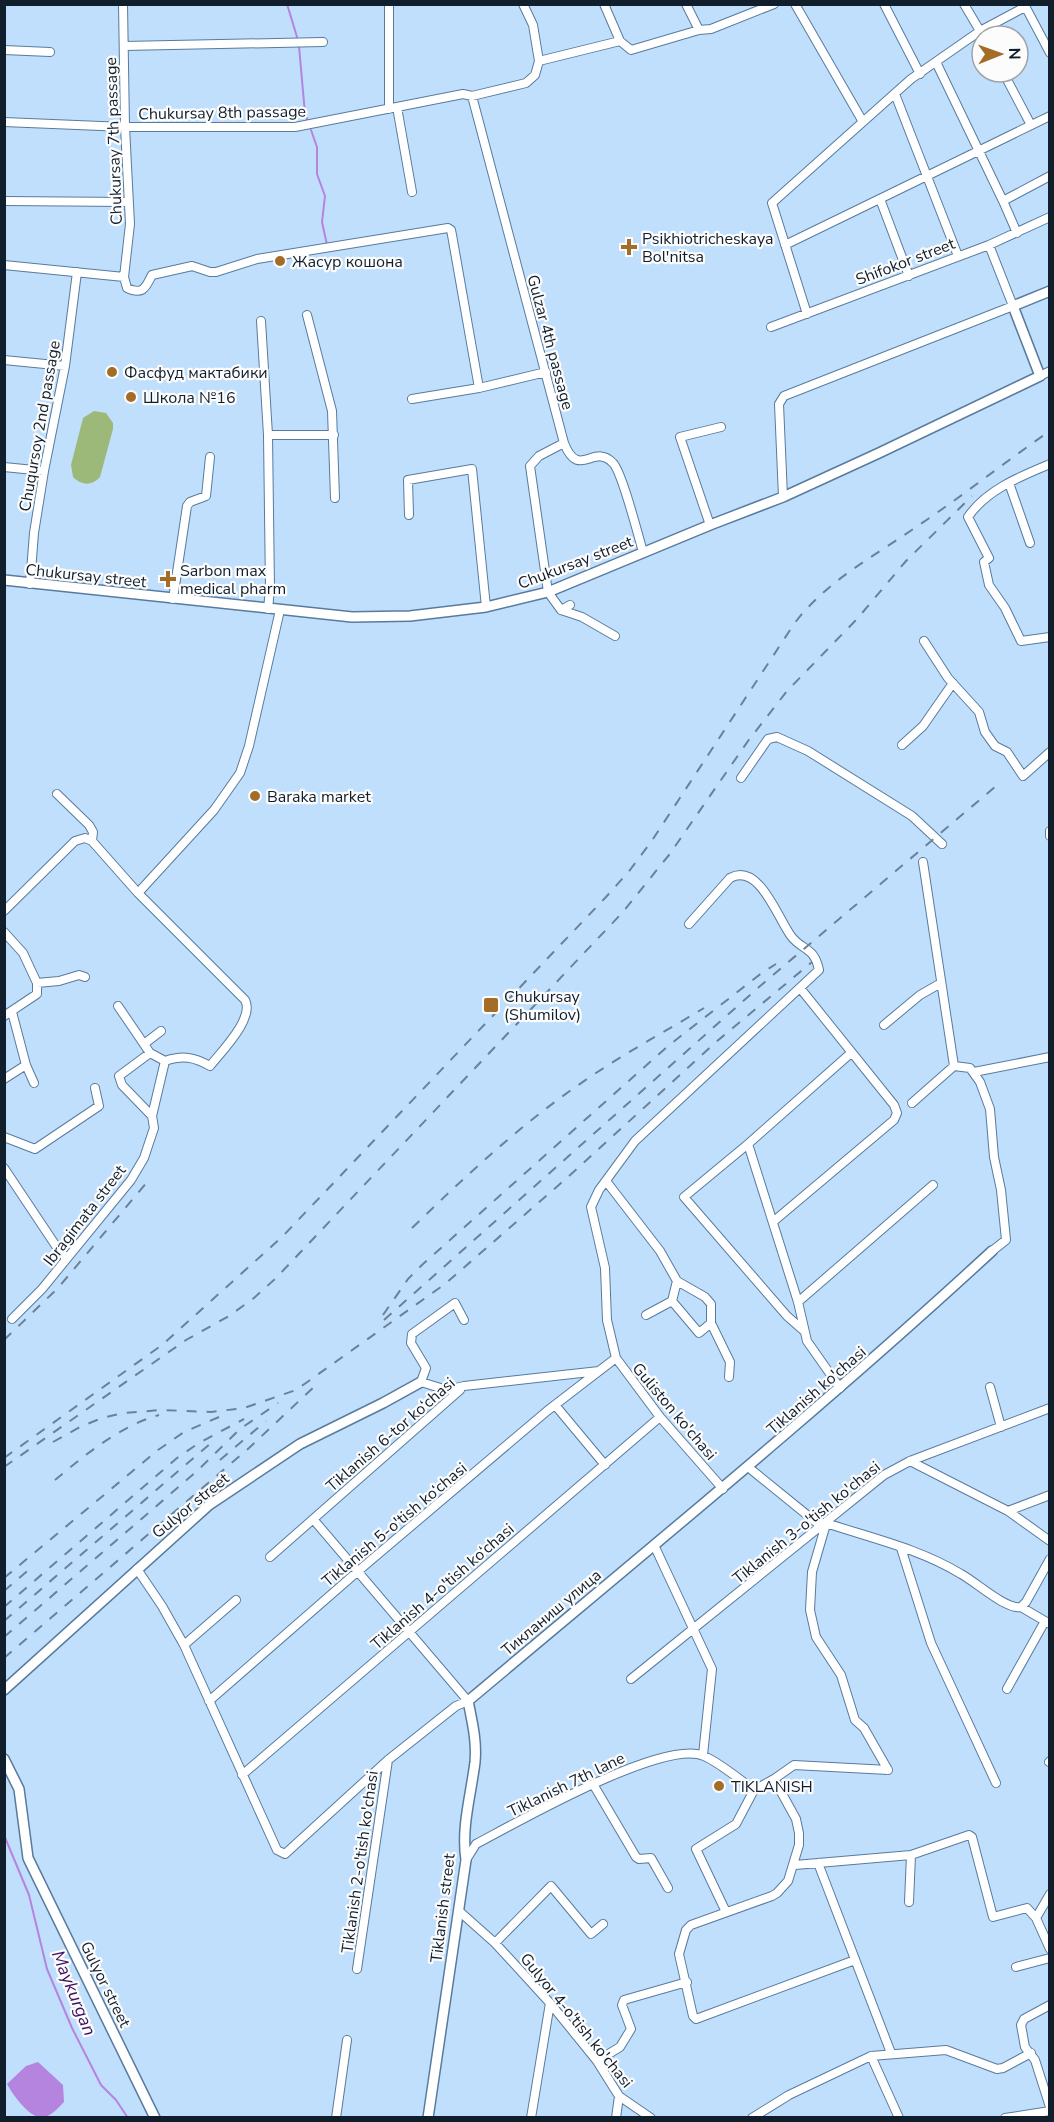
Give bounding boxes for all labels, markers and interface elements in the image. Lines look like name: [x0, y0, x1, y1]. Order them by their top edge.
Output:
north arrow: [970, 24, 1030, 84]
text: N: [1003, 48, 1025, 60]
street label: Chukursay 7th passage: [100, 57, 128, 225]
street label: Chukursay 8th passage: [138, 101, 306, 125]
place label: Psikhiotricheskaya Bol'nitsa: [642, 228, 773, 268]
street label: Shifokor street: [853, 233, 959, 291]
marker: Psikhiotricheskaya Bol'nitsa: [620, 238, 638, 256]
place label: Жасур кошона: [292, 251, 403, 273]
marker: Жасур кошона: [273, 254, 287, 268]
street label: Gulzar 4th passage: [521, 272, 579, 412]
street label: Chuqursoy 2nd passage: [14, 339, 66, 513]
place label: Фасфуд мактабики: [124, 362, 268, 384]
marker: Фасфуд мактабики: [105, 365, 119, 379]
place label: Школа №16: [143, 387, 236, 409]
marker: Школа №16: [124, 390, 138, 404]
street label: Chukursay street: [515, 531, 636, 595]
street label: Chukursay street: [24, 559, 148, 593]
place label: Sarbon max medical pharm: [180, 560, 286, 600]
marker: Sarbon max medical pharm: [161, 572, 175, 586]
place label: Baraka market: [267, 786, 371, 808]
marker: Baraka market: [248, 789, 262, 803]
place label: Chukursay (Shumilov): [504, 986, 581, 1026]
marker: Chukursay (Shumilov): [482, 996, 500, 1014]
street label: Ibragimаta street: [38, 1160, 131, 1271]
street label: Tiklanish ko'chasi: [762, 1341, 871, 1440]
street label: Guliston ko'chasi: [627, 1358, 722, 1465]
street label: Tiklanish 6-tor ko‘chasi: [321, 1373, 460, 1497]
street label: Tiklanish 3-o'tish ko'chasi: [728, 1456, 885, 1589]
street label: Tiklanish 5-o'tish ko‘chasi: [317, 1458, 472, 1592]
street label: Gulyor street: [147, 1468, 234, 1544]
street label: Tiklanish 4-o'tish ko‘chasi: [366, 1518, 519, 1655]
street label: Тикланиш улица: [497, 1564, 606, 1661]
street label: Tiklanish 7th lane: [504, 1747, 629, 1823]
street label: Tiklanish 2-o'tish ko'chasi: [336, 1769, 384, 1955]
place label: TIKLANISH: [731, 1776, 813, 1798]
marker: TIKLANISH: [712, 1779, 726, 1793]
street label: Tiklanish street: [425, 1852, 461, 1964]
street label: Gulyor street: [75, 1938, 136, 2032]
water label: Maykurgan: [46, 1947, 102, 2039]
street label: Gulyor 4-o'tish ko'chasi: [515, 1948, 638, 2093]

